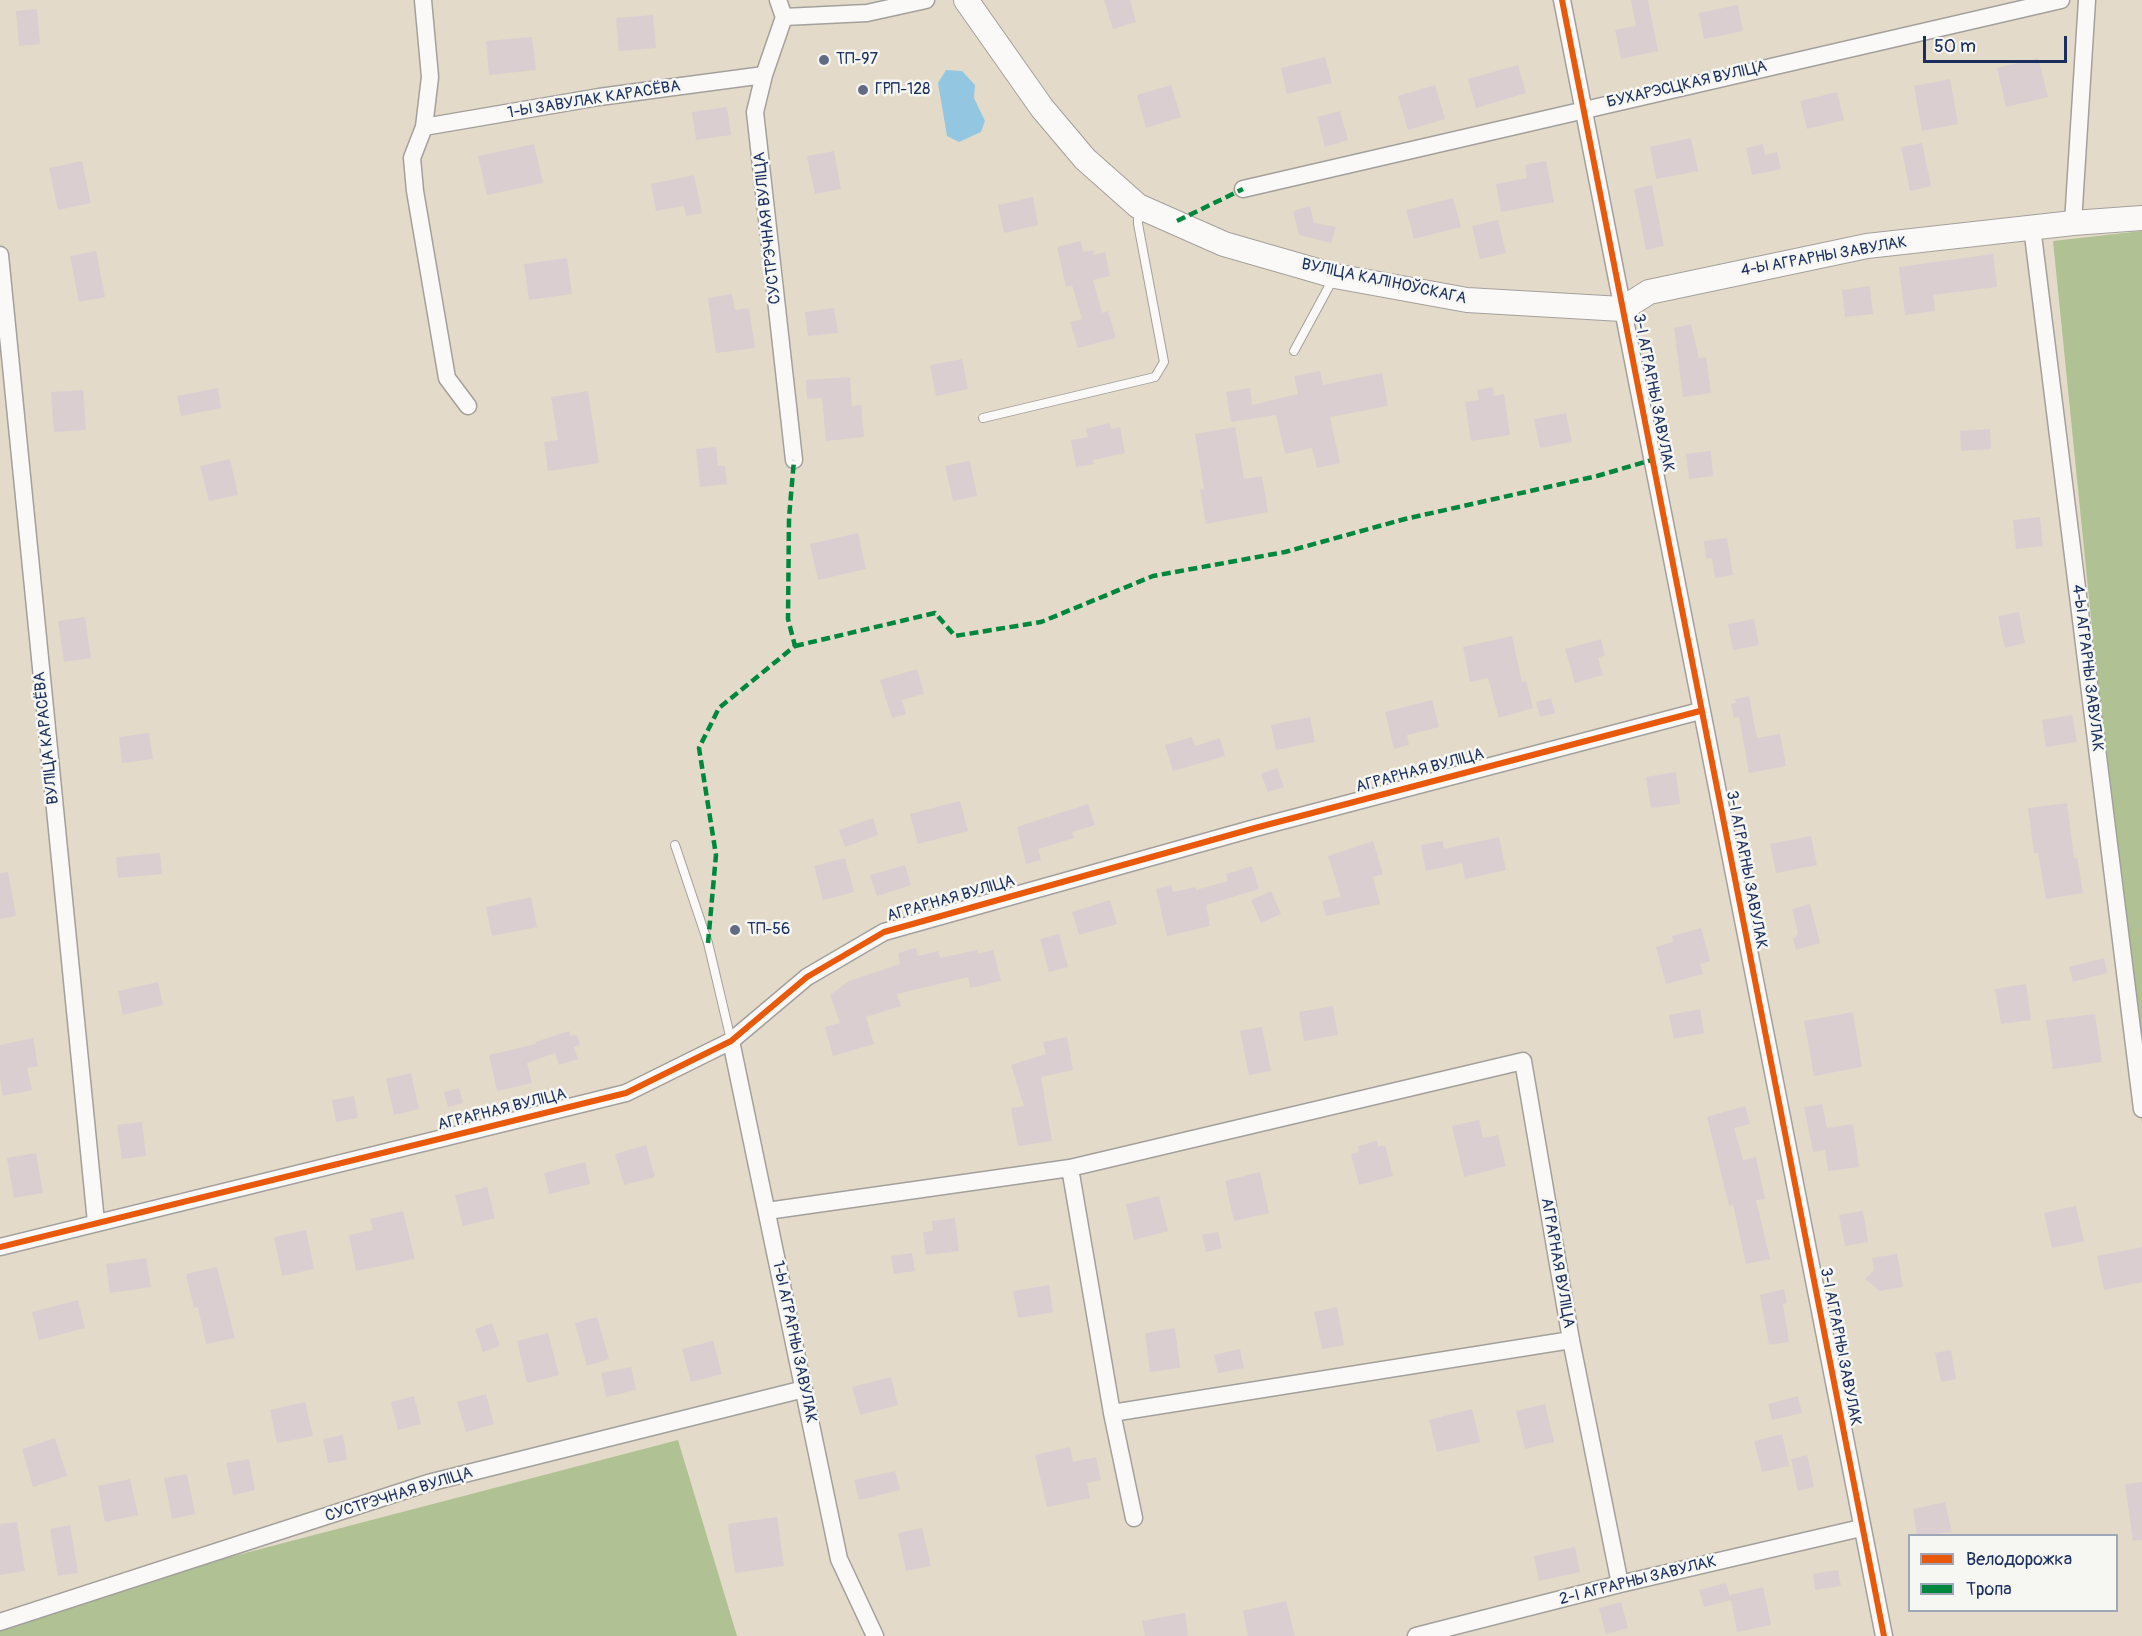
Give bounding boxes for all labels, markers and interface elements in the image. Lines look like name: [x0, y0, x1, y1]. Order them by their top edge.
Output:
scale bar: [1926, 24, 2070, 62]
text: 50 m: [1934, 35, 1976, 58]
place label: ТП-97: [836, 50, 878, 70]
marker: ТП-97: [817, 53, 831, 67]
street label: БУХАРЭСЦКАЯ ВУЛІЦА: [1605, 57, 1769, 113]
street label: 1-Ы ЗАВУЛАК КАРАСЁВА: [506, 77, 682, 123]
place label: ГРП-128: [875, 80, 930, 100]
marker: ГРП-128: [856, 83, 870, 97]
street label: СУСТРЭЧНАЯ ВУЛІЦА: [750, 151, 786, 305]
street label: 4-Ы АГРАРНЫ ЗАВУЛАК: [1739, 233, 1909, 281]
street label: ВУЛІЦА КАЛІНОЎСКАГА: [1300, 255, 1468, 309]
street label: 3-І АГРАРНЫ ЗАВУЛАК: [1628, 312, 1678, 474]
street label: 4-Ы АГРАРНЫ ЗАВУЛАК: [2067, 583, 2107, 753]
street label: ВУЛІЦА КАРАСЁВА: [30, 671, 64, 805]
street label: АГРАРНАЯ ВУЛІЦА: [1354, 745, 1486, 797]
street label: 3-І АГРАРНЫ ЗАВУЛАК: [1721, 789, 1771, 951]
street label: АГРАРНАЯ ВУЛІЦА: [885, 872, 1017, 926]
place label: ТП-56: [747, 920, 790, 940]
marker: ТП-56: [728, 923, 742, 937]
street label: АГРАРНАЯ ВУЛІЦА: [436, 1085, 568, 1135]
street label: АГРАРНАЯ ВУЛІЦА: [1536, 1196, 1578, 1330]
street label: 1-Ы АГРАРНЫ ЗАВУЛАК: [767, 1259, 821, 1425]
street label: 3-І АГРАРНЫ ЗАВУЛАК: [1815, 1266, 1865, 1428]
street label: СУСТРЭЧНАЯ ВУЛІЦА: [323, 1463, 475, 1527]
legend: [1908, 1534, 2118, 1612]
text: Велодорожка: [1966, 1548, 2072, 1571]
street label: 2-І АГРАРНЫ ЗАВУЛАК: [1558, 1552, 1718, 1610]
text: Тропа: [1966, 1578, 2012, 1601]

